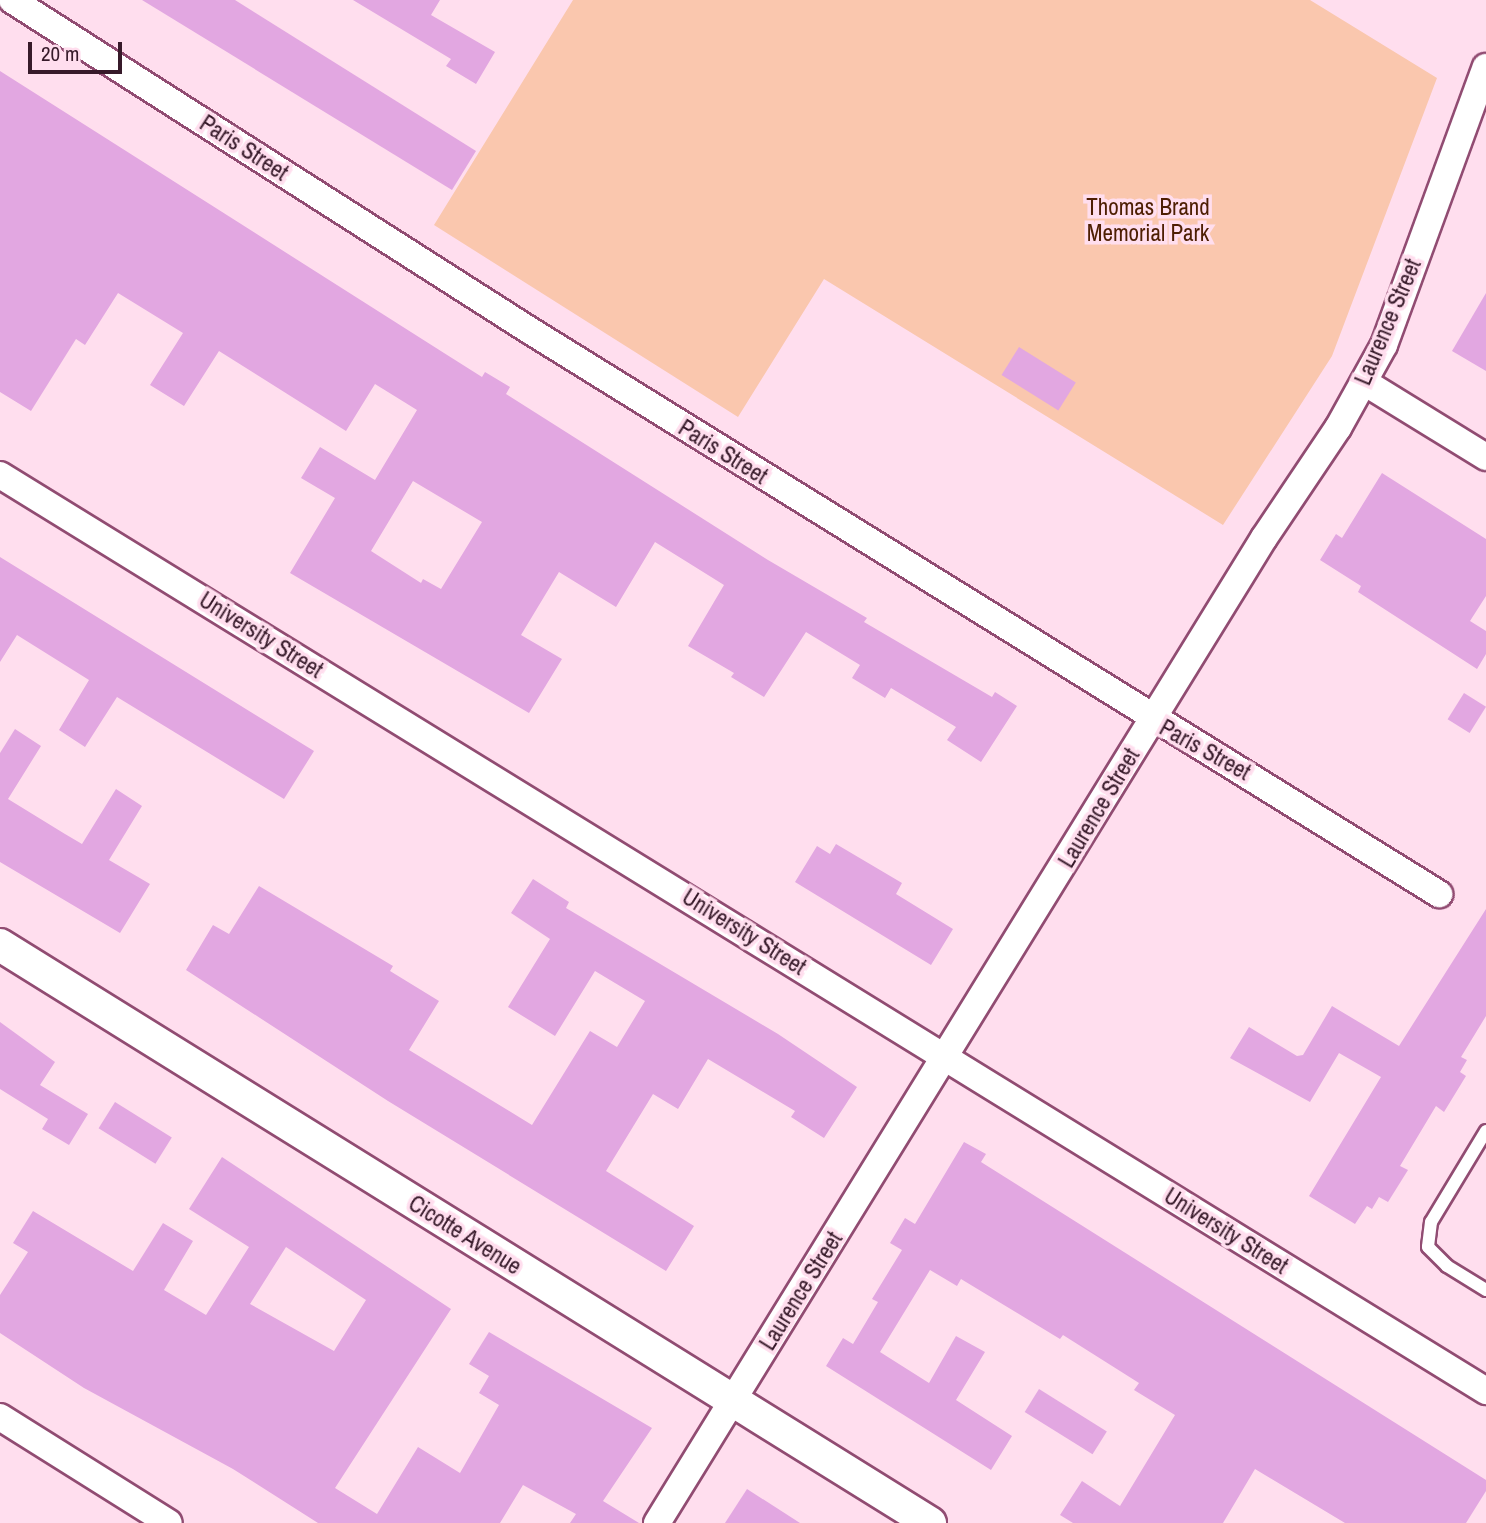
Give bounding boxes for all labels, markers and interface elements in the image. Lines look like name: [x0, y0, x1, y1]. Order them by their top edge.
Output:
scale bar: [32, 28, 126, 72]
text: 20 m: [41, 39, 79, 68]
street label: Paris Street: [195, 109, 293, 187]
park label: Thomas Brand Memorial Park: [1086, 193, 1210, 247]
street label: Laurence Street: [1349, 255, 1427, 389]
street label: Paris Street: [673, 414, 773, 490]
street label: University Street: [194, 586, 328, 684]
street label: Paris Street: [1155, 714, 1255, 786]
street label: Laurence Street: [1053, 743, 1145, 873]
street label: University Street: [677, 883, 811, 981]
street label: University Street: [1159, 1182, 1293, 1280]
street label: Cicotte Avenue: [403, 1189, 527, 1281]
street label: Laurence Street: [754, 1227, 848, 1355]

